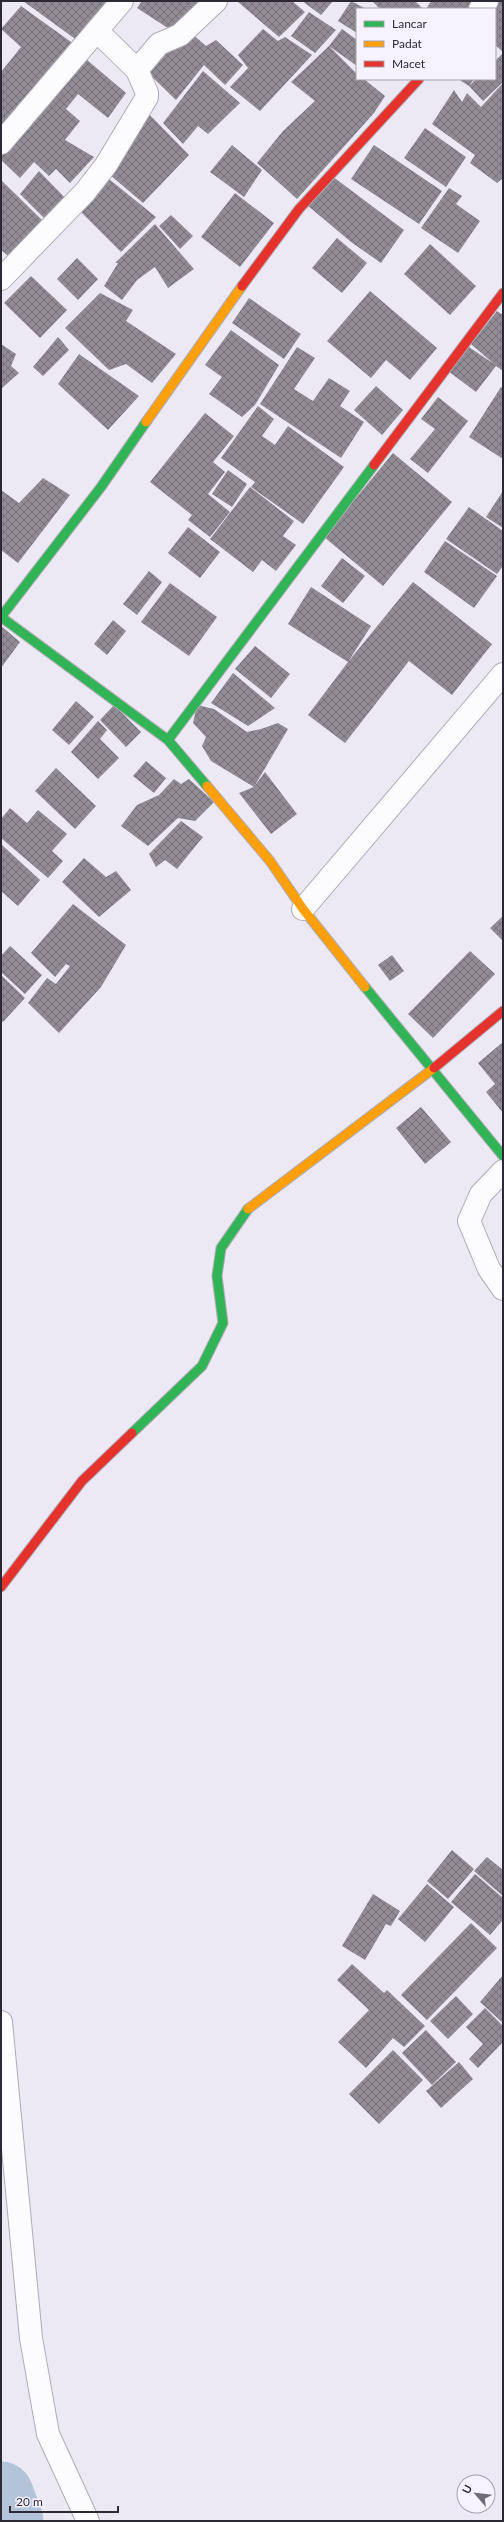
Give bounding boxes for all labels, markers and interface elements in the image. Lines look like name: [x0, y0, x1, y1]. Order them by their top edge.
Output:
legend: [356, 8, 496, 80]
text: Lancar: [392, 16, 428, 31]
text: Padat: [392, 36, 423, 51]
text: Macet: [392, 56, 426, 71]
north arrow: [456, 2474, 496, 2514]
text: U: [459, 2482, 474, 2496]
scale bar: [10, 2488, 118, 2514]
text: 20 m: [16, 2494, 43, 2509]

